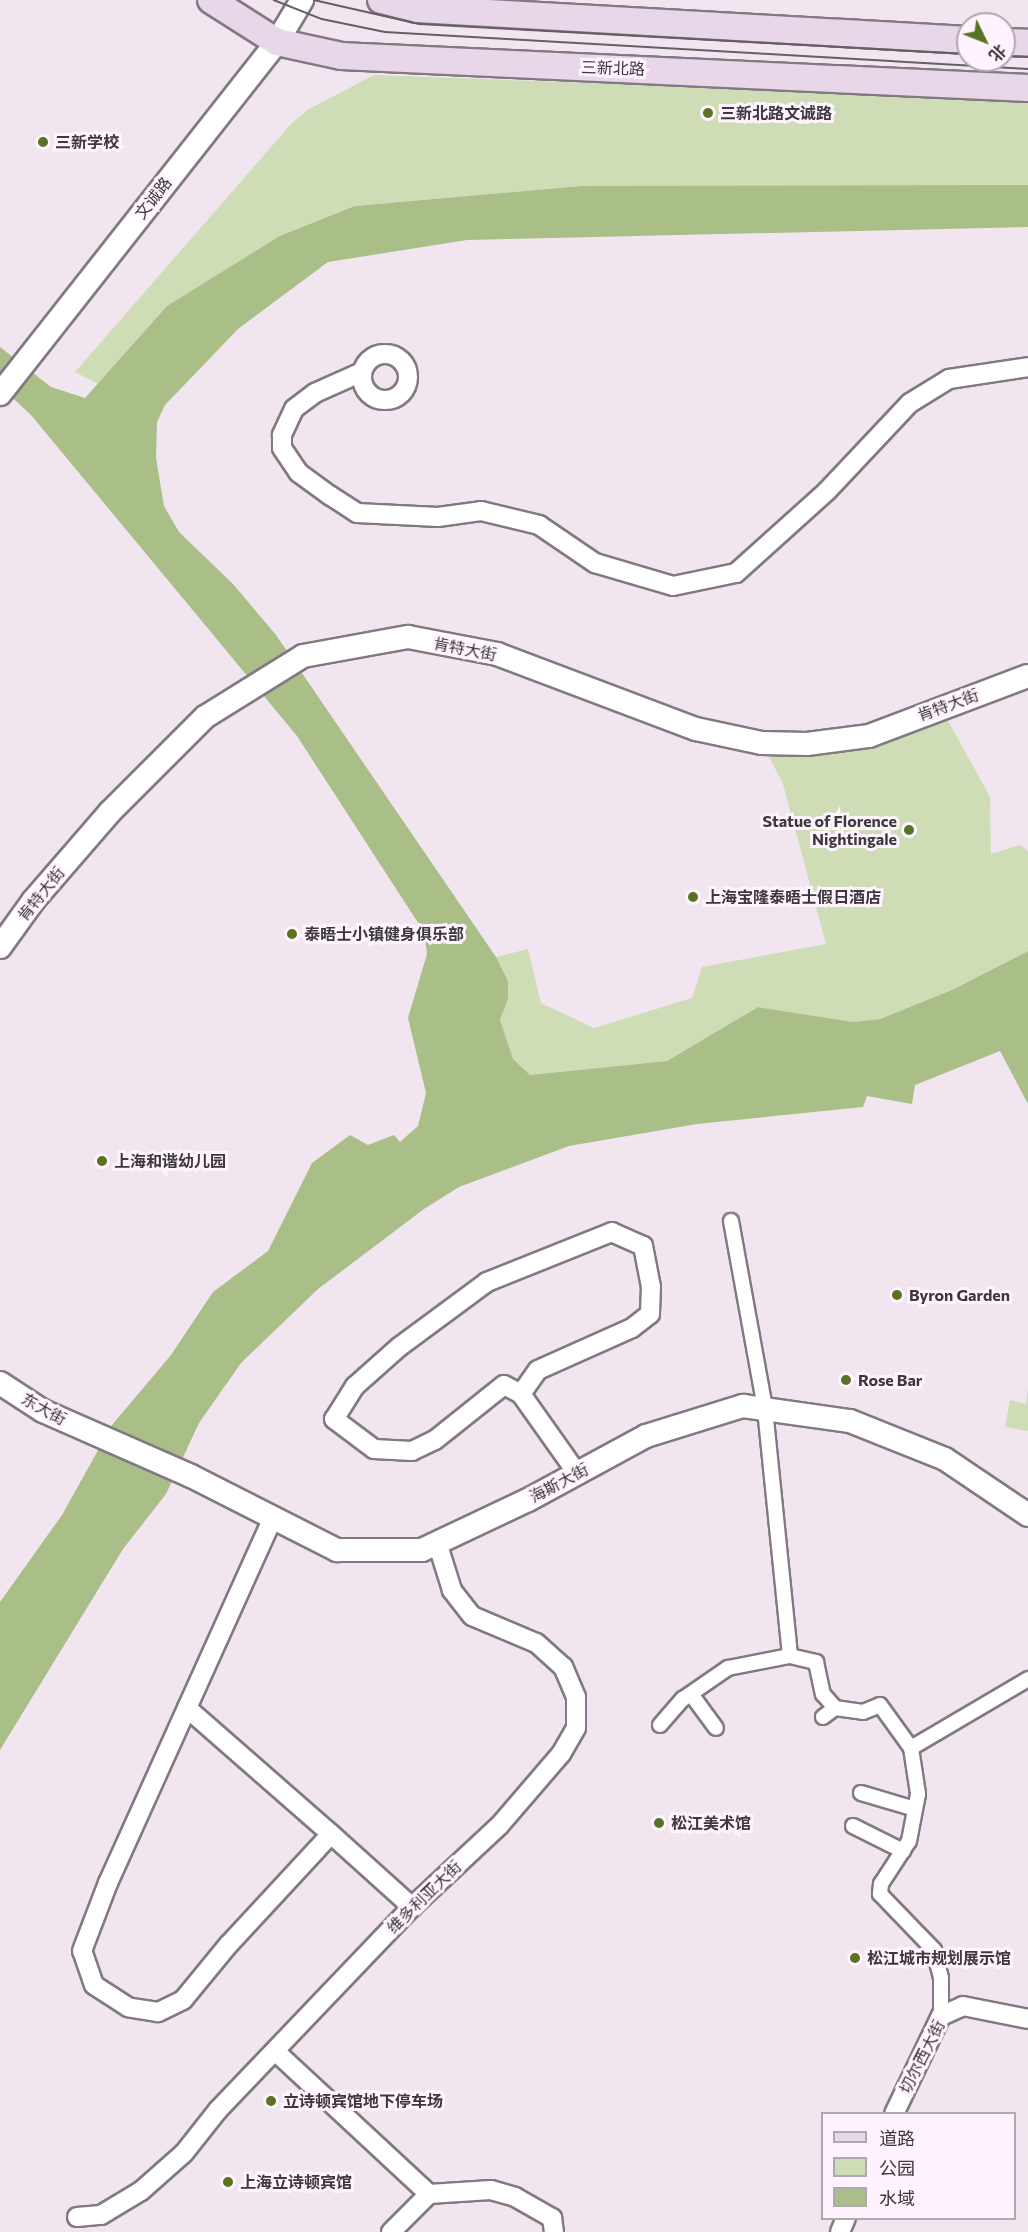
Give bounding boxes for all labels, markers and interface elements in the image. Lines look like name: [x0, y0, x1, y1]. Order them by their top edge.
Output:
north arrow: [956, 12, 1016, 72]
text: 北: [986, 41, 1010, 66]
street label: 三新北路: [581, 57, 645, 79]
place label: 三新北路文诚路: [720, 103, 832, 123]
marker: 三新北路文诚路: [701, 106, 715, 120]
place label: 三新学校: [55, 132, 119, 152]
marker: 三新学校: [36, 135, 50, 149]
street label: 文诚路: [131, 173, 175, 223]
street label: 肯特大街: [432, 633, 498, 665]
street label: 肯特大街: [915, 685, 981, 725]
place label: Statue of Florence Nightingale: [762, 811, 897, 849]
marker: Statue of Florence Nightingale: [902, 823, 916, 837]
street label: 肯特大街: [13, 863, 69, 925]
place label: 上海宝隆泰晤士假日酒店: [705, 887, 881, 907]
marker: 上海宝隆泰晤士假日酒店: [686, 890, 700, 904]
place label: 泰晤士小镇健身俱乐部: [304, 924, 464, 944]
marker: 泰晤士小镇健身俱乐部: [285, 927, 299, 941]
place label: 上海和谐幼儿园: [114, 1151, 226, 1171]
marker: 上海和谐幼儿园: [95, 1154, 109, 1168]
place label: Byron Garden: [909, 1285, 1010, 1305]
marker: Byron Garden: [890, 1288, 904, 1302]
place label: Rose Bar: [858, 1370, 922, 1390]
marker: Rose Bar: [839, 1373, 853, 1387]
street label: 东大街: [18, 1389, 70, 1429]
street label: 海斯大街: [526, 1460, 592, 1506]
place label: 松江美术馆: [671, 1813, 751, 1833]
marker: 松江美术馆: [652, 1816, 666, 1830]
street label: 维多利亚大街: [383, 1857, 465, 1937]
place label: 松江城市规划展示馆: [867, 1948, 1011, 1968]
marker: 松江城市规划展示馆: [848, 1951, 862, 1965]
street label: 切尔西大街: [895, 2017, 949, 2097]
place label: 立诗顿宾馆地下停车场: [283, 2091, 443, 2111]
marker: 立诗顿宾馆地下停车场: [264, 2094, 278, 2108]
legend: [821, 2112, 1016, 2220]
text: 道路: [879, 2127, 915, 2149]
text: 公园: [879, 2157, 915, 2179]
place label: 上海立诗顿宾馆: [240, 2172, 352, 2192]
marker: 上海立诗顿宾馆: [221, 2175, 235, 2189]
text: 水域: [879, 2187, 915, 2209]

